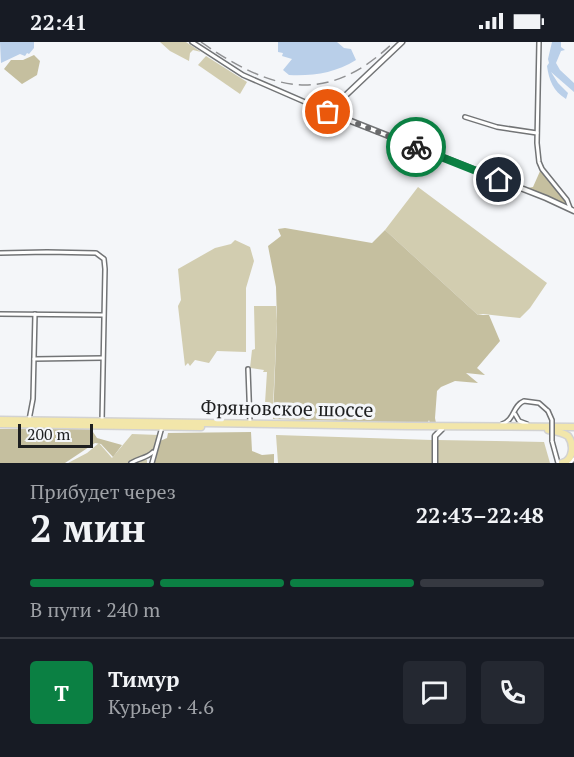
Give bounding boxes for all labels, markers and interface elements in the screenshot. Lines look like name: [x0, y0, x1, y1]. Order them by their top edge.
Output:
text: 22:41: [30, 7, 87, 36]
pin: [302, 86, 353, 137]
icon: bag: [311, 95, 344, 128]
courier: [386, 117, 446, 177]
icon: bike: [400, 131, 433, 164]
pin: [473, 154, 524, 205]
icon: home: [482, 163, 515, 196]
street label: Фряновское шоссе: [200, 393, 374, 423]
scale bar: [18, 421, 93, 448]
text: 200 m: [27, 423, 70, 445]
text: Прибудет через: [30, 478, 176, 505]
text: 22:43–22:48: [416, 500, 544, 529]
text: 2 мин: [30, 501, 146, 553]
text: В пути · 240 m: [30, 596, 160, 623]
button: chat: [403, 661, 466, 724]
button: phone: [481, 661, 544, 724]
text: Тимур: [108, 664, 179, 693]
text: Т: [54, 678, 69, 707]
text: Курьер · 4.6: [108, 693, 214, 720]

